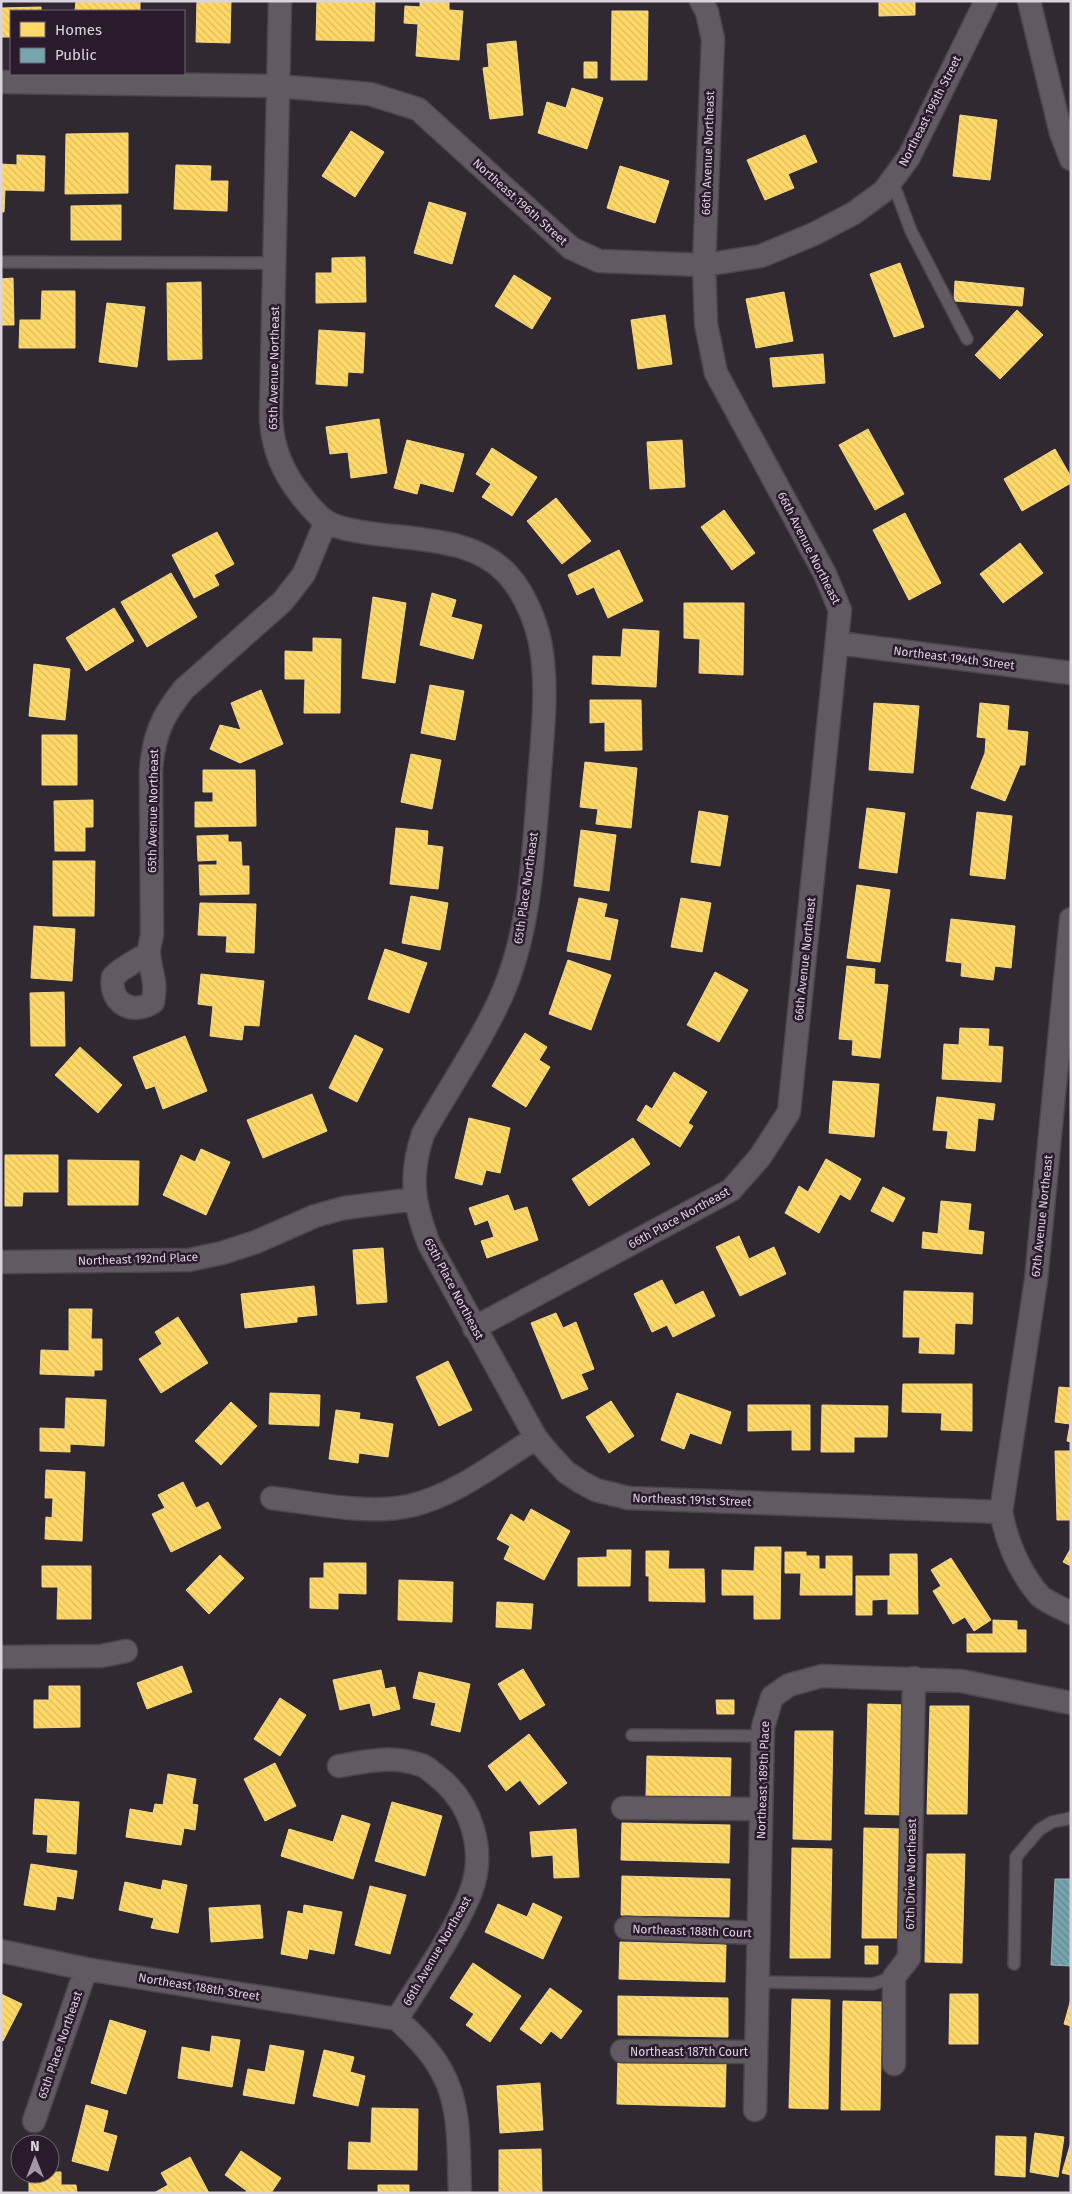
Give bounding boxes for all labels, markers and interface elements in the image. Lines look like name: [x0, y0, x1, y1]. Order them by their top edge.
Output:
legend: [10, 10, 185, 75]
text: Homes: [55, 21, 102, 39]
text: Public: [55, 46, 97, 64]
street label: Northeast 196th Street: [896, 53, 964, 169]
street label: 66th Avenue Northeast: [699, 90, 717, 215]
street label: Northeast 196th Street: [470, 156, 571, 249]
street label: 65th Avenue Northeast: [266, 305, 282, 430]
street label: 66th Avenue Northeast: [775, 489, 844, 607]
street label: Northeast 194th Street: [893, 644, 1016, 672]
street label: 65th Avenue Northeast: [145, 748, 161, 873]
street label: 65th Place Northeast: [511, 831, 541, 945]
street label: 66th Avenue Northeast: [792, 896, 819, 1022]
street label: 67th Avenue Northeast: [1029, 1153, 1055, 1278]
street label: 66th Place Northeast: [626, 1184, 733, 1252]
street label: 65th Place Northeast: [421, 1236, 487, 1343]
street label: Northeast 192nd Place: [78, 1250, 198, 1268]
street label: Northeast 191st Street: [632, 1491, 753, 1509]
street label: Northeast 189th Place: [754, 1721, 772, 1839]
street label: 67th Drive Northeast: [903, 1818, 919, 1930]
street label: 66th Avenue Northeast: [400, 1893, 474, 2008]
street label: Northeast 188th Court: [632, 1922, 753, 1940]
street label: Northeast 188th Street: [137, 1970, 261, 2004]
street label: 65th Place Northeast: [35, 1989, 85, 2101]
street label: Northeast 187th Court: [630, 2045, 749, 2059]
north arrow: [10, 2134, 60, 2184]
text: N: [30, 2138, 40, 2155]

